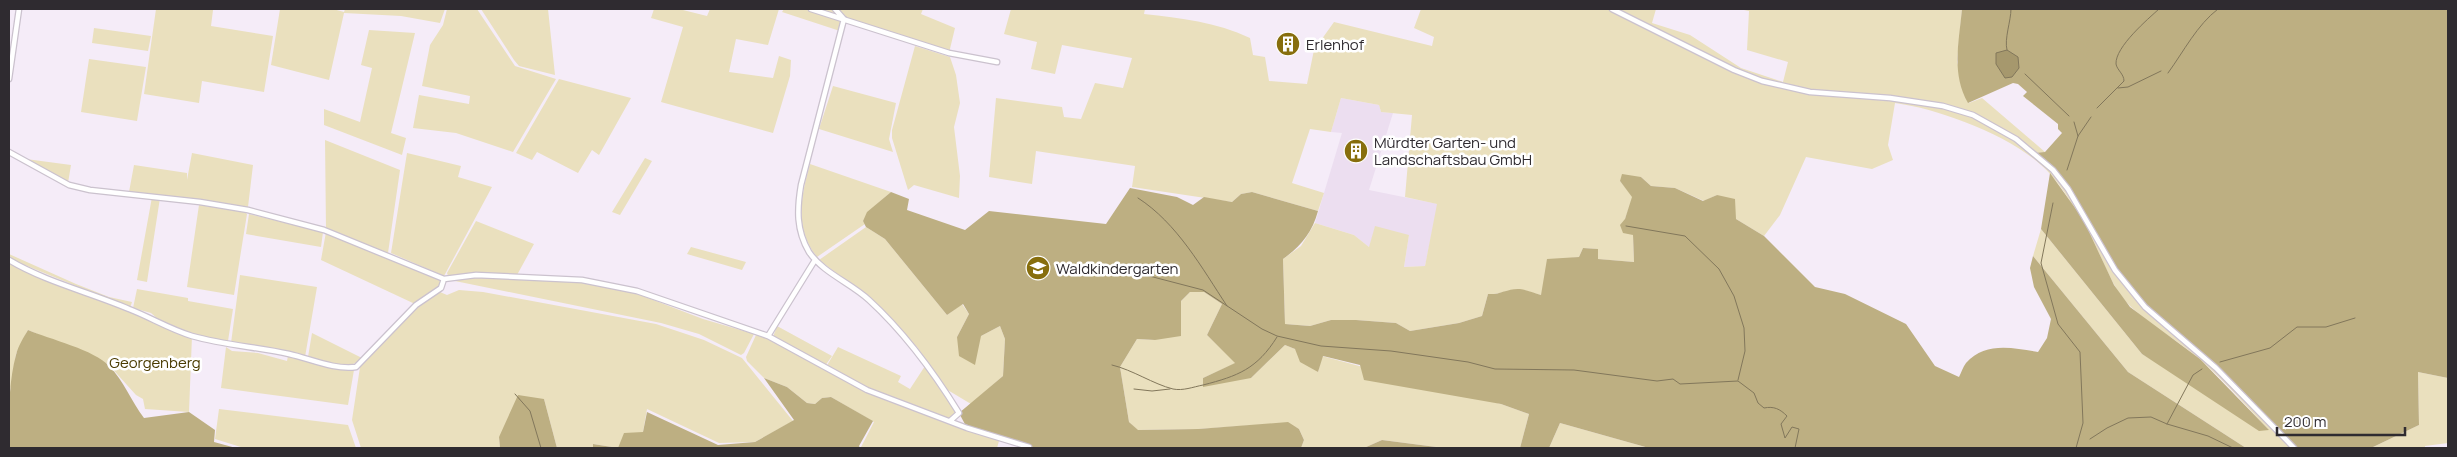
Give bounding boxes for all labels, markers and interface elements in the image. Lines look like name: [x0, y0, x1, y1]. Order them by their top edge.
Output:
building icon: Erlenhof: [1275, 31, 1301, 57]
place label: Erlenhof: [1306, 34, 1365, 55]
place label: Mürdter Garten- und Landschaftsbau GmbH: [1374, 132, 1532, 170]
building icon: Mürdter Garten- und Landschaftsbau GmbH: [1343, 138, 1369, 164]
school or university icon: Waldkindergarten: [1025, 255, 1051, 281]
place label: Waldkindergarten: [1056, 258, 1179, 279]
park label: Georgenberg: [109, 352, 201, 373]
scale bar: [2277, 404, 2404, 436]
text: 200 m: [2284, 411, 2327, 432]

